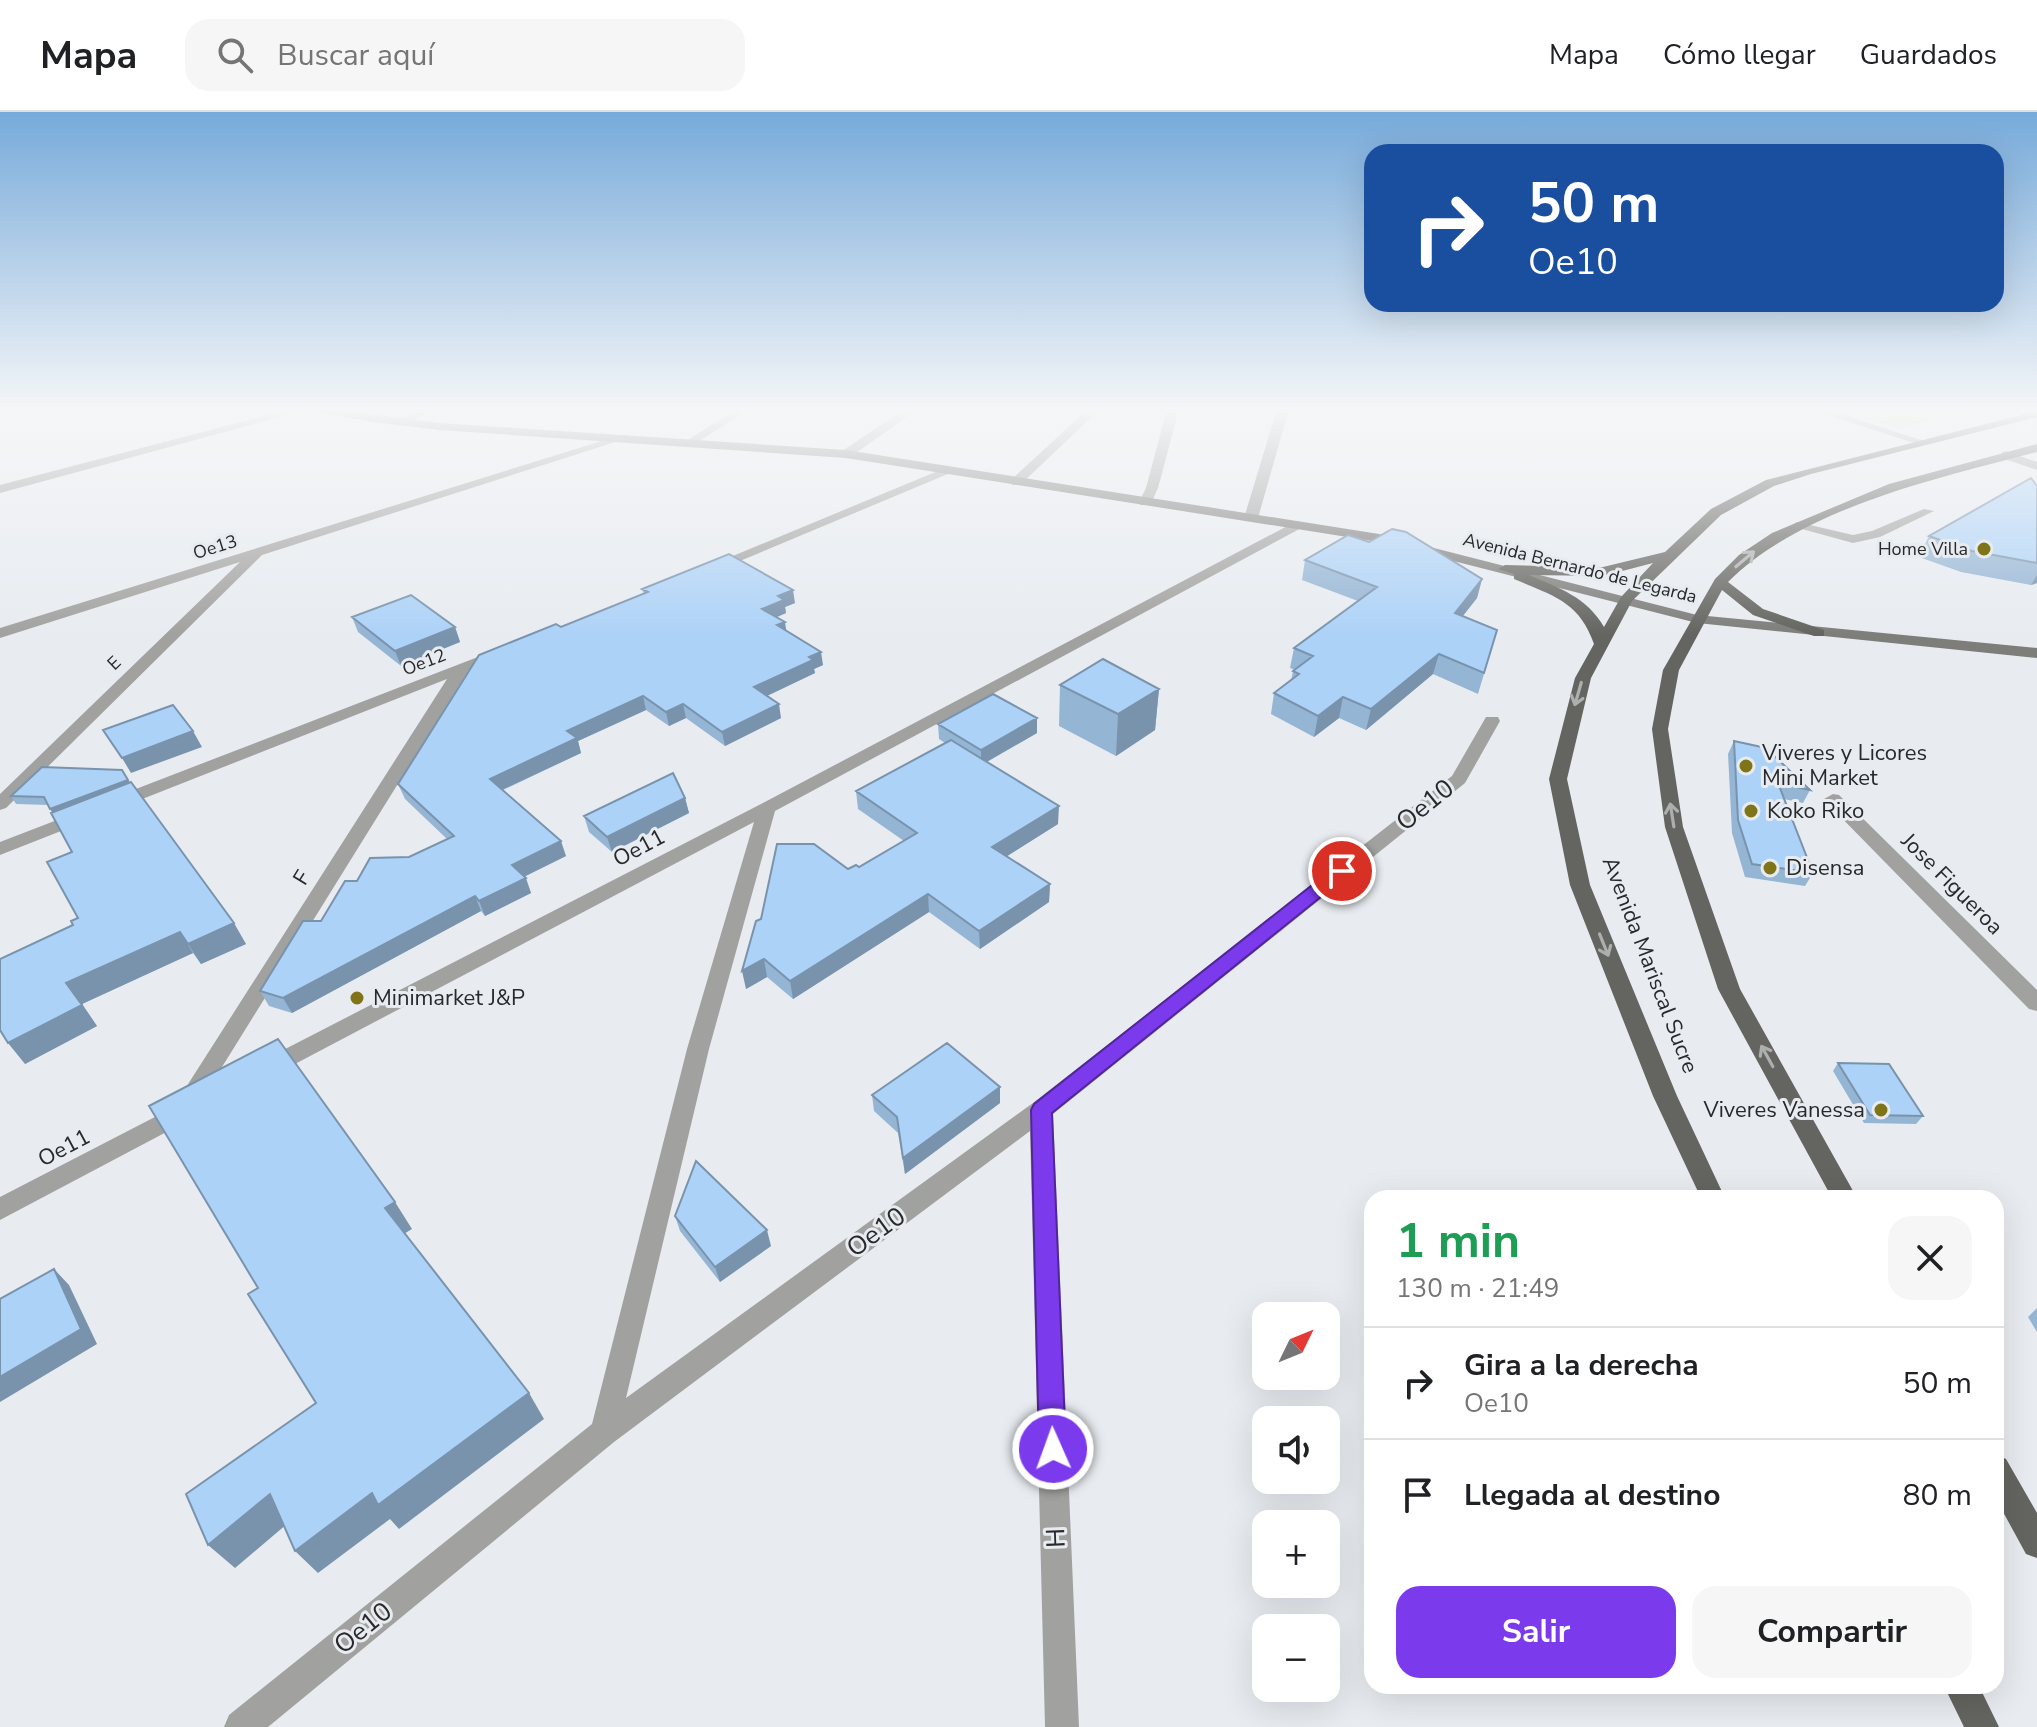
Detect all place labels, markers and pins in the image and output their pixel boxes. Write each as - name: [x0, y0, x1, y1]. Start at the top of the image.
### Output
- place label: Home Villa: [1878, 537, 1968, 561]
- marker: Home Villa: [1975, 540, 1993, 558]
- place label: Viveres y Licores Mini Market: [1761, 738, 1927, 793]
- marker: Viveres y Licores Mini Market: [1737, 757, 1755, 775]
- place label: Koko Riko: [1767, 796, 1864, 826]
- marker: Koko Riko: [1742, 802, 1760, 820]
- pin: [1308, 837, 1376, 905]
- place label: Disensa: [1786, 853, 1864, 883]
- marker: Disensa: [1761, 859, 1779, 877]
- place label: Minimarket J&P: [373, 983, 525, 1013]
- marker: Minimarket J&P: [348, 989, 366, 1007]
- place label: Viveres Vanessa: [1703, 1095, 1865, 1125]
- marker: Viveres Vanessa: [1872, 1101, 1890, 1119]

